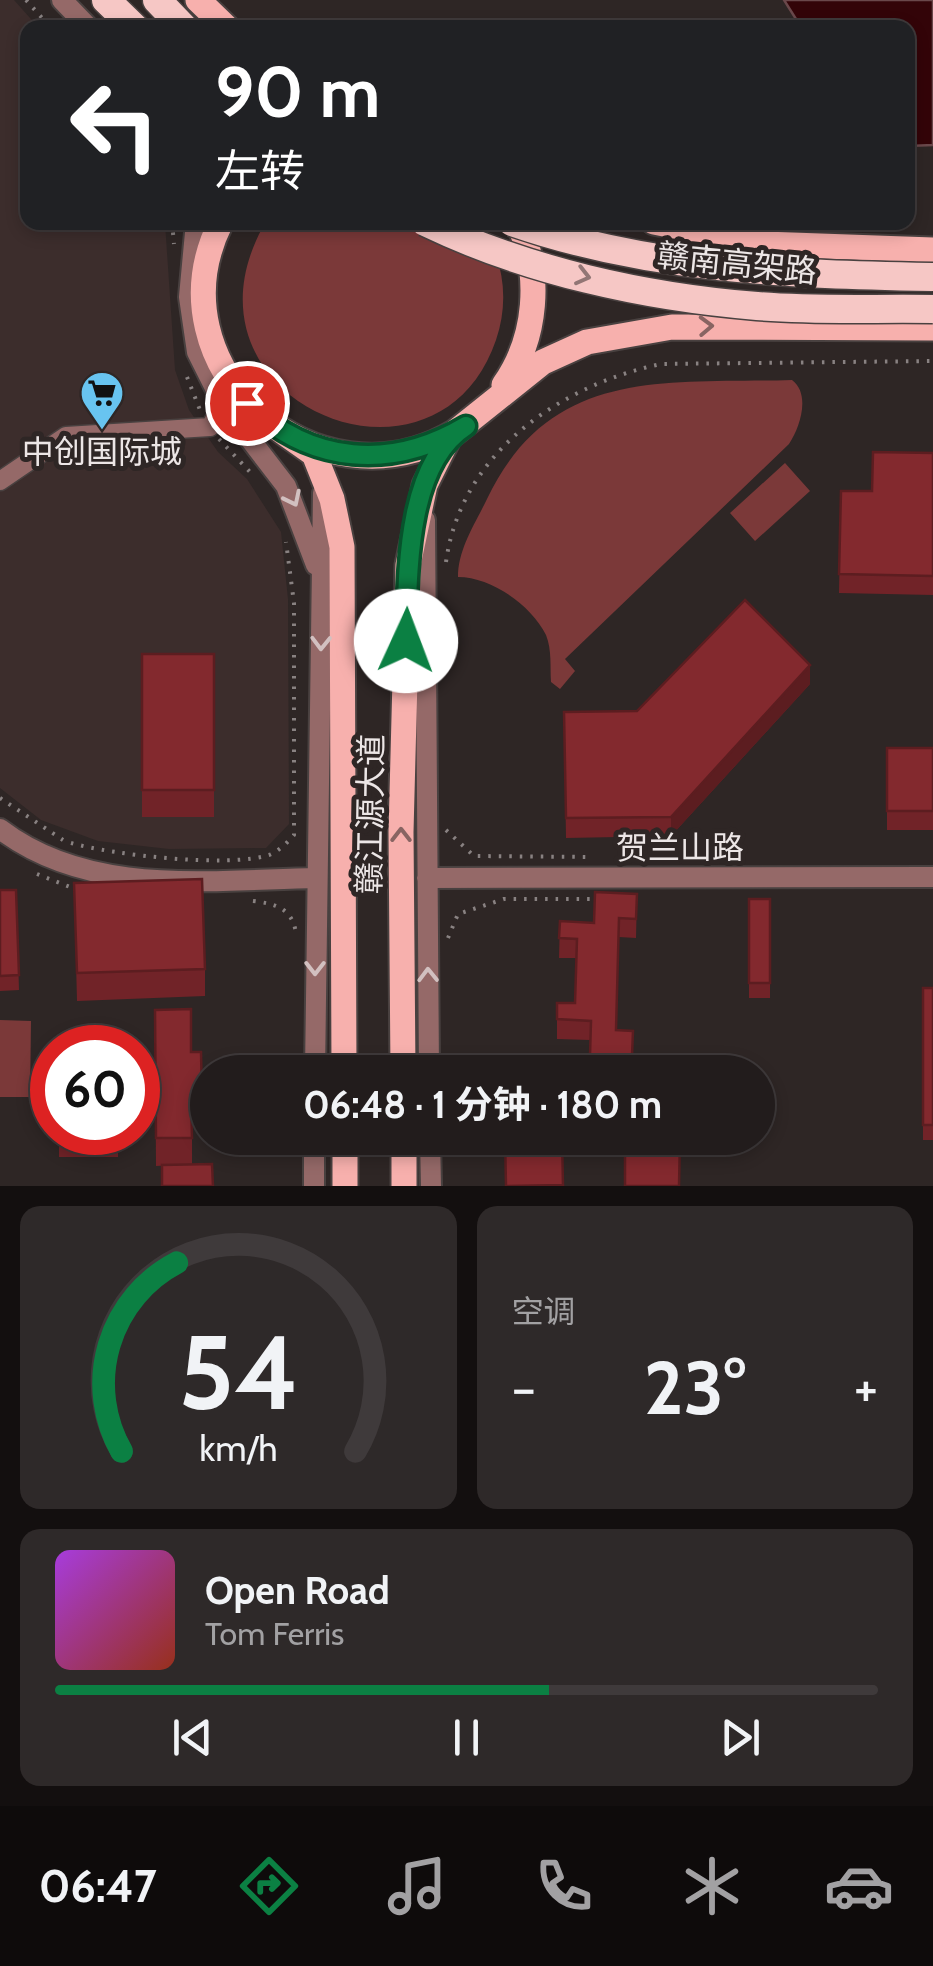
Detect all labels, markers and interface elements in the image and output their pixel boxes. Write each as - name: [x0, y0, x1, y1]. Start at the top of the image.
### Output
- text: 90 m: [215, 49, 380, 135]
- icon: left: [50, 60, 180, 190]
- text: 左转: [215, 144, 305, 198]
- street label: 赣南高架路: [655, 235, 819, 291]
- one-way arrow: [574, 265, 591, 286]
- one-way arrow: [699, 315, 715, 336]
- pin: [205, 361, 290, 446]
- supermarket icon: 中创国际城: [79, 370, 125, 431]
- icon: arrive: [220, 376, 275, 431]
- place label: 中创国际城: [22, 432, 182, 471]
- one-way arrow: [280, 489, 300, 507]
- position arrow: [354, 589, 458, 693]
- one-way arrow: [310, 636, 331, 652]
- street label: 赣江源大道: [349, 734, 391, 894]
- one-way arrow: [390, 827, 412, 842]
- street label: 贺兰山路: [616, 828, 744, 867]
- one-way arrow: [305, 961, 326, 977]
- one-way arrow: [417, 967, 439, 982]
- speed limit sign: 60: [30, 1025, 160, 1155]
- text: 06:48 · 1 分钟 · 180 m: [303, 1081, 662, 1128]
- text: 空调: [512, 1292, 576, 1331]
- text: 54: [178, 1309, 298, 1435]
- text: 23°: [644, 1342, 746, 1433]
- text: −: [512, 1354, 536, 1421]
- text: +: [854, 1354, 878, 1421]
- text: km/h: [199, 1427, 277, 1470]
- text: Open Road: [205, 1567, 390, 1614]
- text: Tom Ferris: [205, 1614, 344, 1653]
- icon: previous: [165, 1710, 220, 1765]
- icon: pause: [439, 1710, 494, 1765]
- icon: next: [713, 1710, 768, 1765]
- icon: directions: [234, 1851, 304, 1921]
- icon: music: [382, 1851, 452, 1921]
- icon: phone: [529, 1851, 599, 1921]
- icon: climate: [677, 1851, 747, 1921]
- icon: car: [824, 1851, 894, 1921]
- text: 06:47: [39, 1859, 157, 1913]

